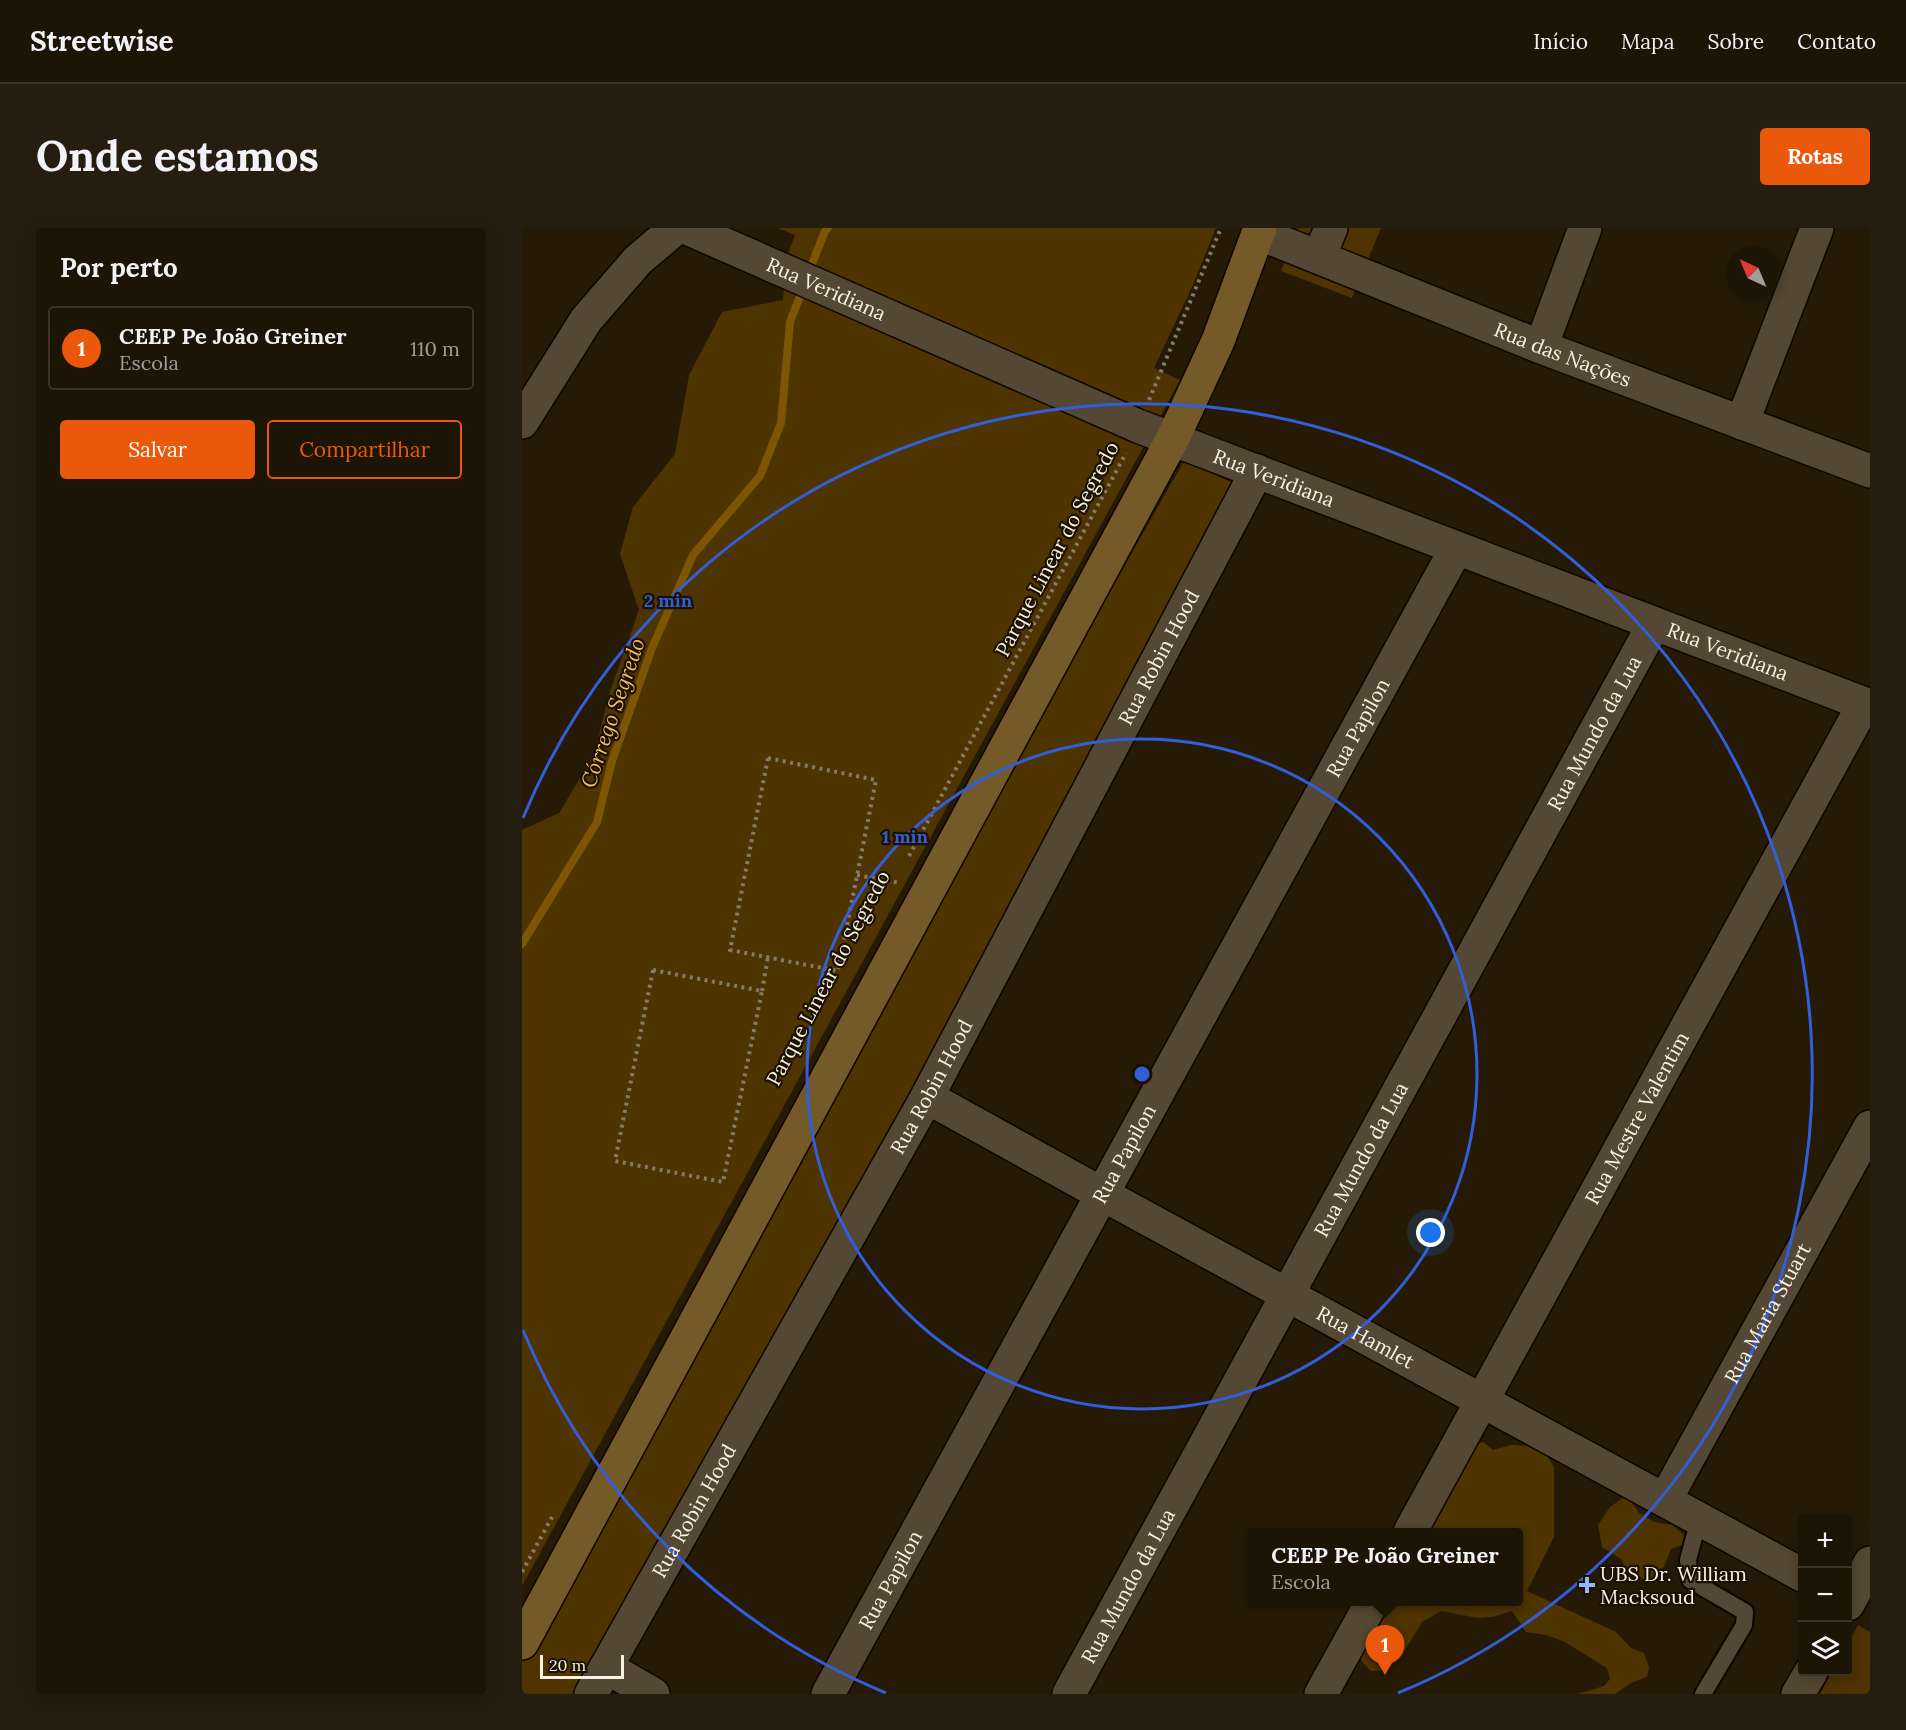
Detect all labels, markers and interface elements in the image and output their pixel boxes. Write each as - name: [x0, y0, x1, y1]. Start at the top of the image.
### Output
- text: Streetwise: [30, 23, 174, 59]
- text: Início: [1533, 28, 1588, 55]
- text: Mapa: [1621, 28, 1675, 55]
- text: Sobre: [1708, 28, 1764, 55]
- text: Contato: [1797, 28, 1876, 55]
- button: Rotas: [1760, 128, 1870, 185]
- text: Onde estamos: [36, 129, 319, 183]
- north arrow: [1726, 246, 1780, 300]
- text: Por perto: [60, 251, 178, 284]
- street label: Rua Veridiana: [763, 251, 890, 326]
- street label: Rua das Nações: [1491, 316, 1635, 392]
- text: CEEP Pe João Greiner: [119, 322, 347, 350]
- text: 1: [77, 336, 86, 361]
- text: 110 m: [410, 336, 460, 361]
- text: Escola: [119, 350, 179, 375]
- button: Salvar: [60, 420, 255, 479]
- button: Compartilhar: [267, 420, 462, 479]
- street label: Parque Linear do Segredo: [989, 437, 1124, 661]
- street label: Rua Veridiana: [1210, 443, 1338, 512]
- street label: Rua Robin Hood: [1112, 585, 1204, 729]
- text: 2 min: [644, 589, 693, 612]
- street label: Rua Veridiana: [1664, 617, 1792, 686]
- water label: Córrego Segredo: [574, 635, 651, 791]
- street label: Rua Mundo da Lua: [1541, 651, 1646, 815]
- street label: Rua Papilon: [1320, 674, 1395, 781]
- text: 1 min: [882, 825, 928, 848]
- street label: Parque Linear do Segredo: [760, 866, 895, 1090]
- street label: Rua Robin Hood: [884, 1015, 978, 1158]
- street label: Rua Mestre Valentim: [1579, 1027, 1694, 1209]
- centre of rings: [1132, 1064, 1152, 1084]
- street label: Rua Mundo da Lua: [1308, 1078, 1413, 1241]
- street label: Rua Papilon: [1087, 1100, 1161, 1208]
- your location: [1416, 1218, 1445, 1247]
- street label: Rua Maria Stuart: [1718, 1238, 1816, 1388]
- street label: Rua Hamlet: [1312, 1300, 1419, 1374]
- street label: Rua Robin Hood: [646, 1439, 741, 1582]
- street label: Rua Mundo da Lua: [1075, 1504, 1180, 1668]
- map controls: [1798, 1514, 1852, 1676]
- button: +: [1798, 1514, 1852, 1568]
- street label: Rua Papilon: [853, 1526, 927, 1634]
- popup: [1247, 1528, 1523, 1606]
- text: CEEP Pe João Greiner: [1271, 1541, 1499, 1569]
- place label: UBS Dr. William Macksoud: [1600, 1561, 1747, 1609]
- button: −: [1798, 1568, 1852, 1622]
- text: Escola: [1271, 1569, 1331, 1594]
- marker: UBS Dr. William Macksoud: [1578, 1576, 1596, 1594]
- button: layers: [1798, 1622, 1852, 1676]
- pin: 1: [1366, 1626, 1404, 1675]
- scale bar: [540, 1652, 624, 1680]
- text: 20 m: [549, 1655, 586, 1675]

